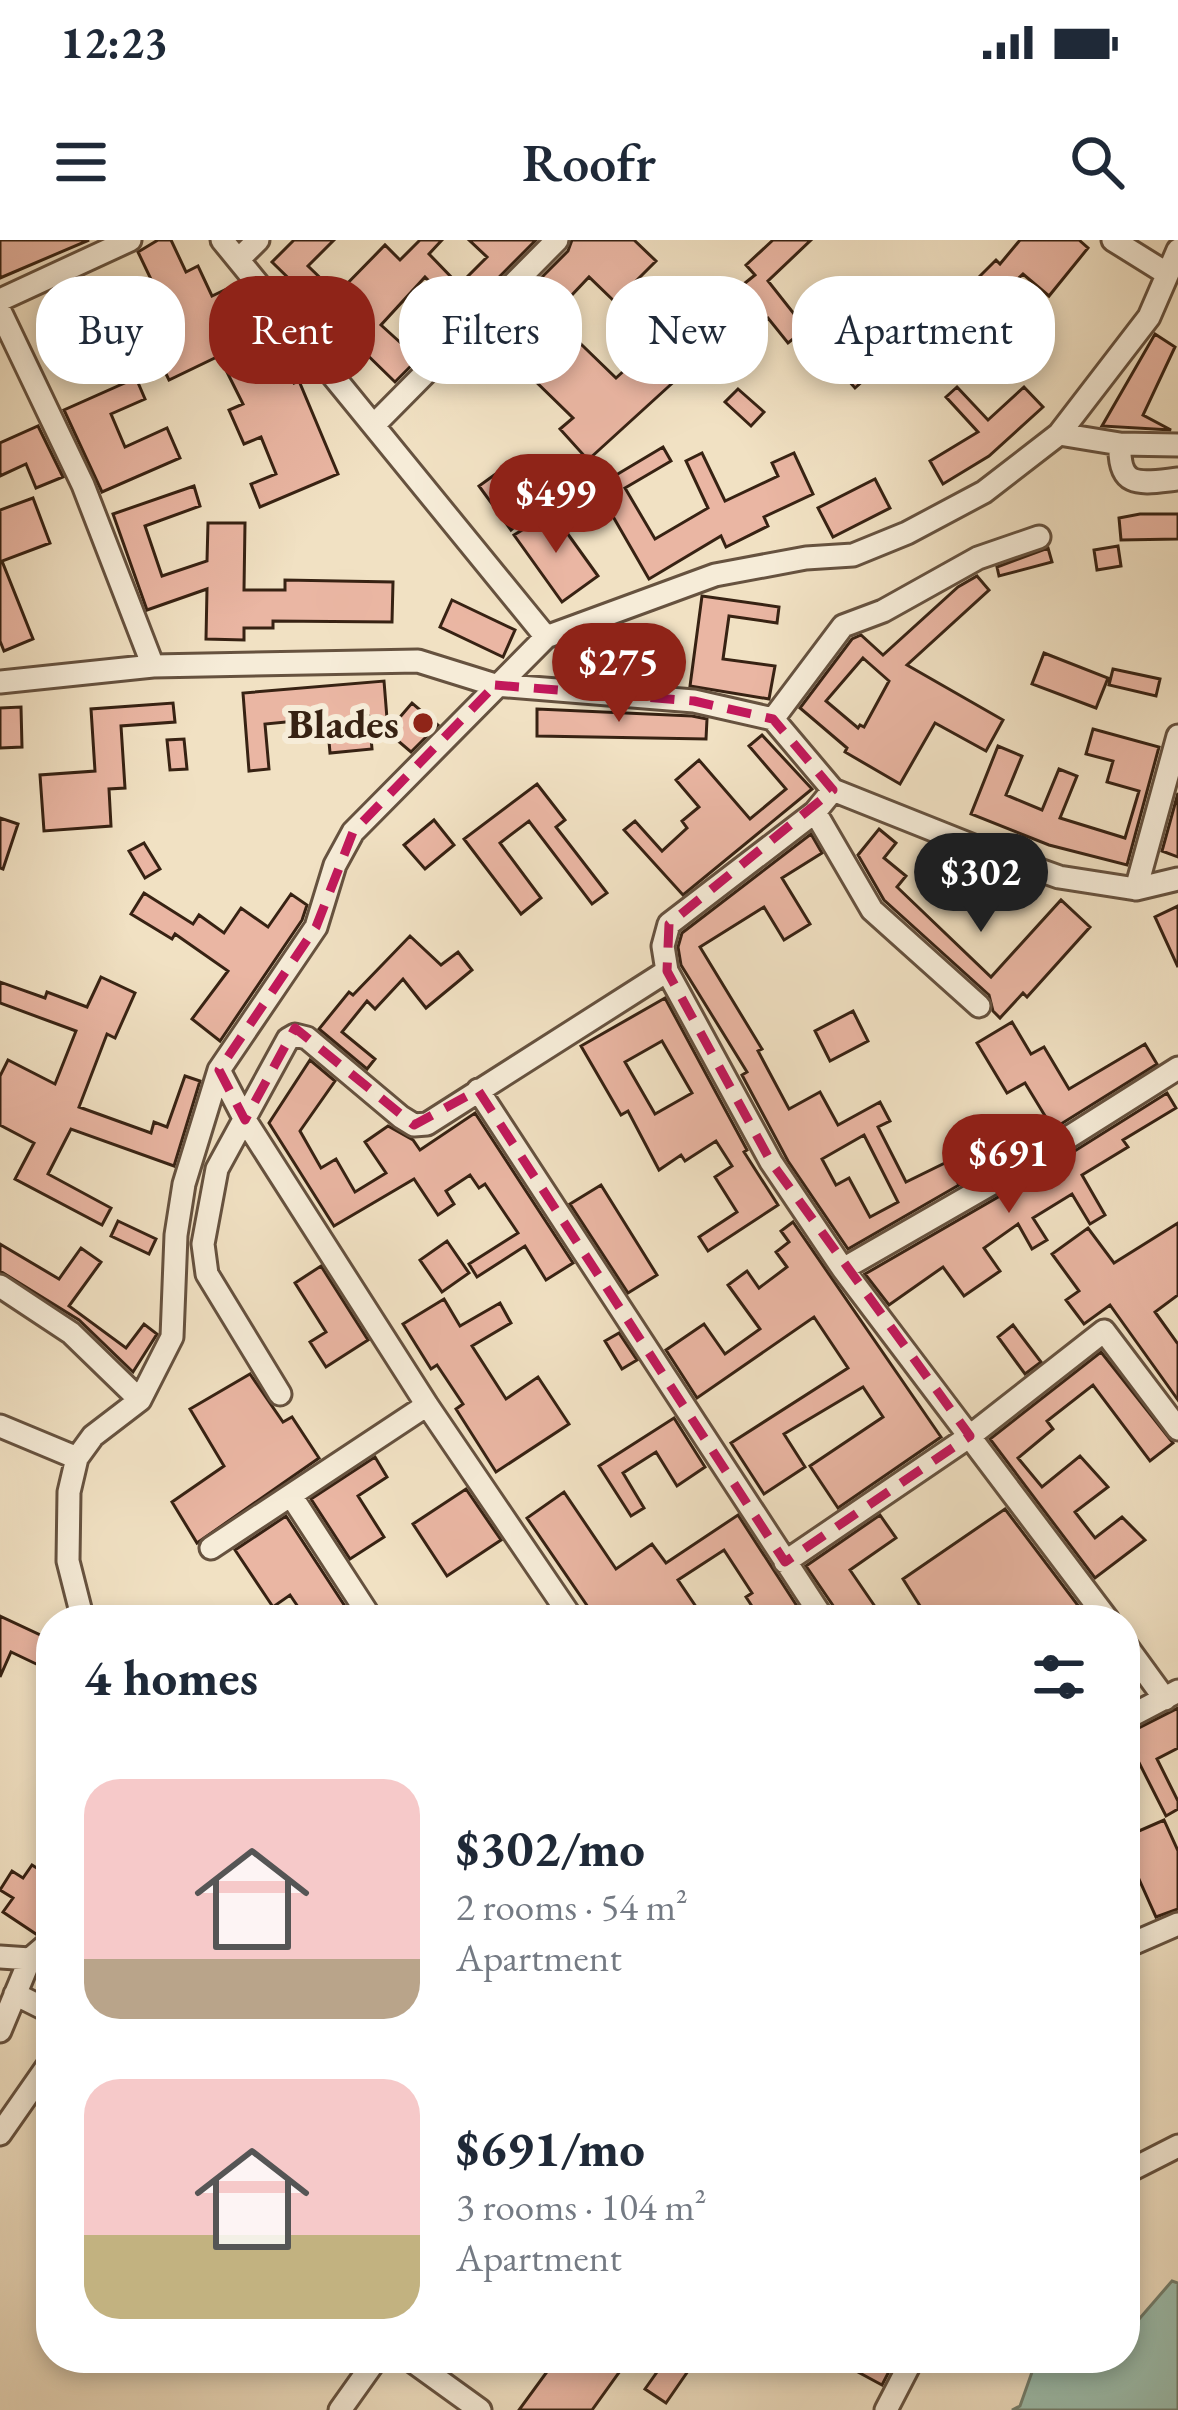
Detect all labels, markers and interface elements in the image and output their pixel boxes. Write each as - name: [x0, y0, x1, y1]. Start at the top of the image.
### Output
- text: 12:23: [60, 13, 168, 71]
- text: Roofr: [522, 127, 656, 197]
- icon: menu: [48, 129, 114, 195]
- icon: search: [1064, 129, 1130, 195]
- chip: Buy: [36, 276, 185, 384]
- chip: Rent: [209, 276, 375, 384]
- chip: Filters: [399, 276, 582, 384]
- chip: New: [606, 276, 768, 384]
- chip: Apartment: [792, 276, 1055, 384]
- pin: $499: [485, 454, 627, 556]
- text: $499: [516, 467, 596, 518]
- pin: $275: [548, 623, 690, 725]
- text: $275: [579, 636, 659, 687]
- place label: Blades: [287, 696, 399, 751]
- marker: Blades: [410, 710, 436, 736]
- pin: $302: [910, 833, 1052, 935]
- text: $302: [941, 846, 1021, 897]
- pin: $691: [938, 1114, 1080, 1216]
- text: $691: [969, 1127, 1049, 1178]
- text: 4 homes: [84, 1644, 258, 1710]
- icon: filters: [1026, 1644, 1092, 1710]
- text: $302/mo: [456, 1815, 645, 1881]
- icon: home: [180, 1827, 324, 1971]
- text: 2 rooms · 54 m²: [456, 1881, 688, 1932]
- text: Apartment: [456, 1932, 622, 1983]
- text: $691/mo: [456, 2115, 645, 2181]
- icon: home: [180, 2127, 324, 2271]
- text: 3 rooms · 104 m²: [456, 2181, 707, 2232]
- text: Apartment: [456, 2232, 622, 2283]

